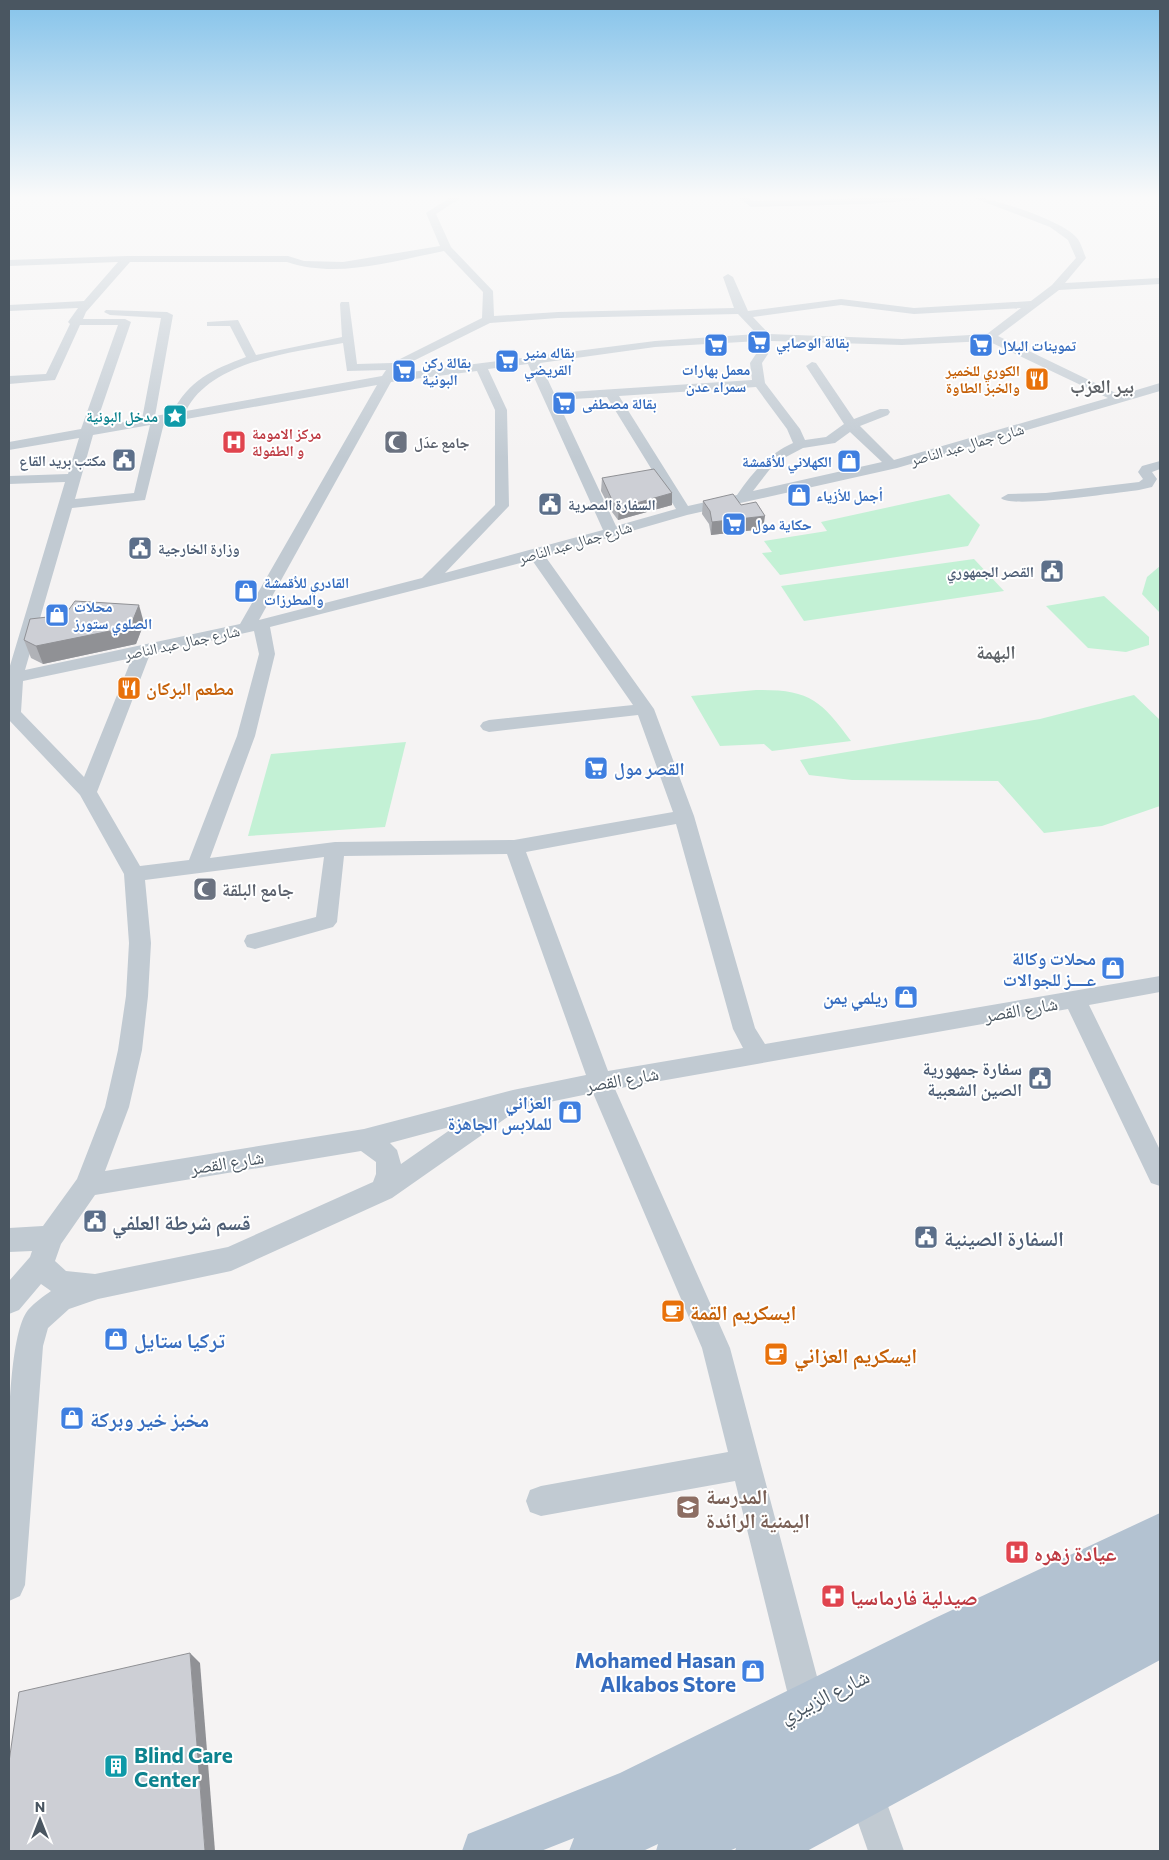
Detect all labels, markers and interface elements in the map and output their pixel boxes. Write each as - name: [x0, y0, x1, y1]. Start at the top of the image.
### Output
- supermarket icon: بقالة الوصابي: [746, 329, 772, 355]
- supermarket icon: معمل بهارات سمراء عدن: [703, 332, 729, 358]
- supermarket icon: تموينات البلال: [968, 332, 994, 358]
- place label: بقالة الوصابي: [776, 333, 849, 355]
- place label: تموينات البلال: [998, 336, 1076, 355]
- place label: بقاله منير القريضي: [523, 343, 575, 382]
- supermarket icon: بقاله منير القريضي: [494, 348, 520, 374]
- place label: بقالة ركن البونية: [422, 353, 471, 389]
- supermarket icon: بقالة ركن البونية: [391, 358, 417, 384]
- place label: معمل بهارات سمراء عدن: [682, 360, 750, 396]
- place label: الكوري للخمير والخبز الطاوة: [945, 361, 1020, 397]
- restaurant icon: الكوري للخمير والخبز الطاوة: [1024, 366, 1050, 392]
- district label: بير العزب: [1070, 374, 1134, 397]
- supermarket icon: بقالة مصطفى: [551, 390, 577, 416]
- place label: بقالة مصطفى: [582, 394, 657, 413]
- place icon: مدخل البونية: [162, 403, 188, 429]
- place label: مدخل البونية: [86, 407, 158, 426]
- street label: شارع جمال عبد الناصر: [907, 419, 1027, 471]
- place label: مركز الامومة و الطفولة: [252, 424, 321, 459]
- hospital icon: مركز الامومة و الطفولة: [221, 429, 247, 455]
- mosque icon: جامع عدَل: [383, 429, 409, 455]
- place label: جامع عدَل: [414, 433, 470, 453]
- public building icon: مكتب بريد القاع: [111, 447, 137, 473]
- shop icon: الكهلاني للأقمشة: [836, 448, 862, 474]
- place label: مكتب بريد القاع: [19, 451, 106, 471]
- place label: الكهلاني للأقمشة: [742, 452, 832, 474]
- shop icon: أجمل للأزياء: [786, 482, 812, 508]
- place label: أجمل للأزياء: [816, 486, 883, 505]
- public building icon: السفارة المصرية: [537, 491, 563, 517]
- place label: السفارة المصرية: [568, 495, 656, 513]
- supermarket icon: حكاية مول: [721, 511, 747, 537]
- place label: حكاية مول: [752, 515, 812, 534]
- street label: شارع جمال عبد الناصر: [515, 517, 635, 569]
- public building icon: وزارة الخارجية: [127, 535, 153, 561]
- place label: وزارة الخارجية: [158, 539, 240, 557]
- public building icon: القصر الجمهوري: [1039, 558, 1065, 584]
- place label: القصر الجمهوري: [947, 562, 1034, 584]
- place label: القادري للأقمشة والمطرزات: [264, 573, 349, 608]
- shop icon: القادري للأقمشة والمطرزات: [233, 578, 259, 604]
- place label: محلات الصلوي ستورز: [73, 597, 152, 636]
- shop icon: محلات الصلوي ستورز: [44, 602, 70, 628]
- street label: شارع جمال عبد الناصر: [122, 621, 242, 665]
- district label: البهمة: [976, 640, 1016, 663]
- restaurant icon: مطعم البركان: [116, 675, 142, 701]
- place label: مطعم البركان: [146, 677, 234, 701]
- supermarket icon: القصر مول: [583, 755, 609, 781]
- place label: القصر مول: [614, 757, 685, 780]
- mosque icon: جامع البلقة: [192, 876, 218, 902]
- place label: جامع البلقة: [222, 878, 294, 902]
- place label: محلات وكالة عــــز للجوالات: [1003, 947, 1096, 990]
- shop icon: محلات وكالة عــــز للجوالات: [1100, 955, 1126, 981]
- shop icon: ريلمي يمن: [893, 984, 919, 1010]
- place label: ريلمي يمن: [823, 986, 888, 1012]
- street label: شارع القصر: [982, 992, 1060, 1027]
- place label: سفارة جمهورية الصين الشعبية: [923, 1057, 1022, 1101]
- street label: شارع القصر: [583, 1062, 661, 1097]
- public building icon: سفارة جمهورية الصين الشعبية: [1027, 1065, 1053, 1091]
- place label: العزاني للملابس الجاهزة: [448, 1091, 552, 1135]
- shop icon: العزاني للملابس الجاهزة: [557, 1099, 583, 1125]
- street label: شارع القصر: [188, 1145, 265, 1180]
- public building icon: قسم شرطة العلفي: [82, 1208, 108, 1234]
- place label: قسم شرطة العلفي: [112, 1209, 251, 1239]
- public building icon: السفارة الصينية: [913, 1224, 939, 1250]
- place label: السفارة الصينية: [944, 1225, 1064, 1250]
- cafe icon: ايسكريم القمة: [660, 1298, 686, 1324]
- place label: ايسكريم القمة: [690, 1299, 796, 1327]
- shop icon: تركيا ستايل: [103, 1326, 129, 1352]
- place label: تركيا ستايل: [134, 1327, 225, 1354]
- cafe icon: ايسكريم العزاني: [763, 1341, 789, 1367]
- place label: ايسكريم العزاني: [794, 1342, 917, 1372]
- shop icon: مخبز خير وبركة: [59, 1405, 85, 1431]
- place label: مخبز خير وبركة: [90, 1406, 209, 1432]
- place label: المدرسة اليمنية الرائدة: [706, 1483, 810, 1533]
- school or university icon: المدرسة اليمنية الرائدة: [675, 1494, 701, 1520]
- hospital icon: عيادة زهره: [1004, 1539, 1030, 1565]
- place label: عيادة زهره: [1034, 1540, 1117, 1566]
- pharmacy icon: صيدلية فارماسيا: [820, 1583, 846, 1609]
- place label: صيدلية فارماسيا: [850, 1584, 978, 1609]
- place label: Mohamed Hasan Alkabos Store: [575, 1647, 736, 1696]
- shop icon: Mohamed Hasan Alkabos Store: [740, 1658, 766, 1684]
- street label: شارع الزبيري: [775, 1663, 875, 1732]
- place label: Blind Care Center: [134, 1742, 233, 1791]
- building icon: Blind Care Center: [103, 1753, 129, 1779]
- north arrow: [15, 1795, 65, 1845]
- text: N: [35, 1798, 45, 1815]

